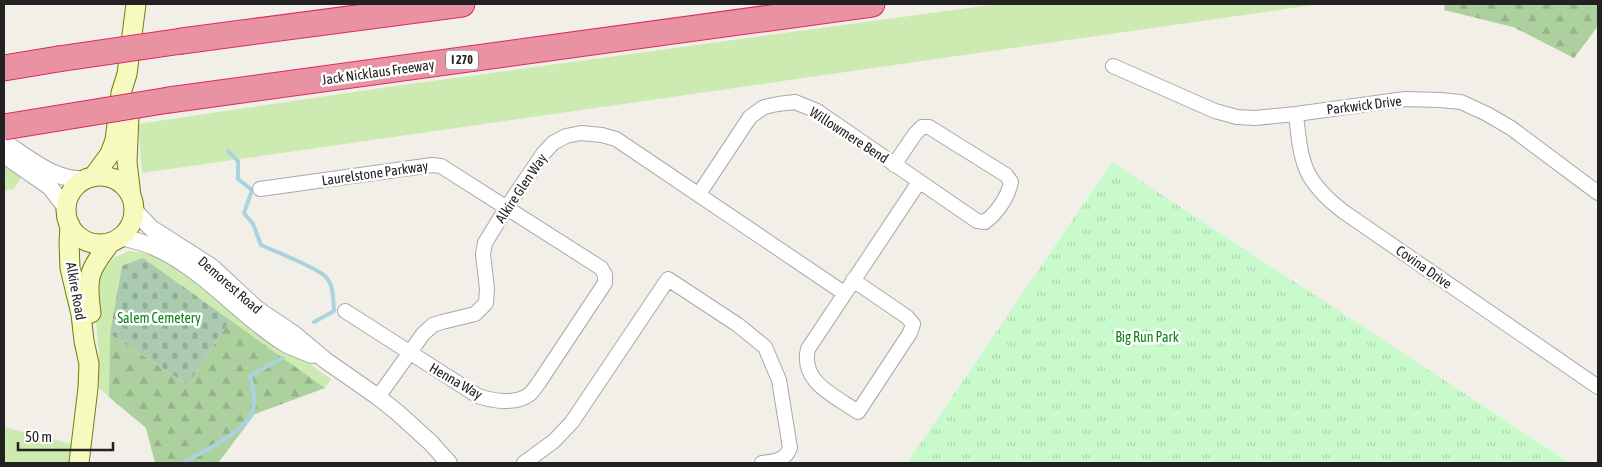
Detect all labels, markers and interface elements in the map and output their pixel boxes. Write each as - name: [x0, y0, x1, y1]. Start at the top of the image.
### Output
- road number: I 270: [446, 50, 478, 70]
- street label: Jack Nicklaus Freeway: [321, 56, 435, 88]
- street label: Parkwick Drive: [1326, 92, 1402, 118]
- street label: Willowmere Bend: [807, 104, 891, 166]
- street label: Alkire Glen Way: [492, 150, 550, 226]
- street label: Laurelstone Parkway: [321, 158, 429, 188]
- street label: Covina Drive: [1393, 242, 1455, 292]
- street label: Demorest Road: [195, 253, 265, 317]
- street label: Alkire Road: [63, 261, 89, 321]
- park label: Salem Cemetery: [117, 310, 201, 326]
- park label: Big Run Park: [1115, 329, 1179, 345]
- street label: Henna Way: [427, 359, 486, 403]
- scale bar: [18, 420, 112, 452]
- text: 50 m: [25, 428, 52, 445]

